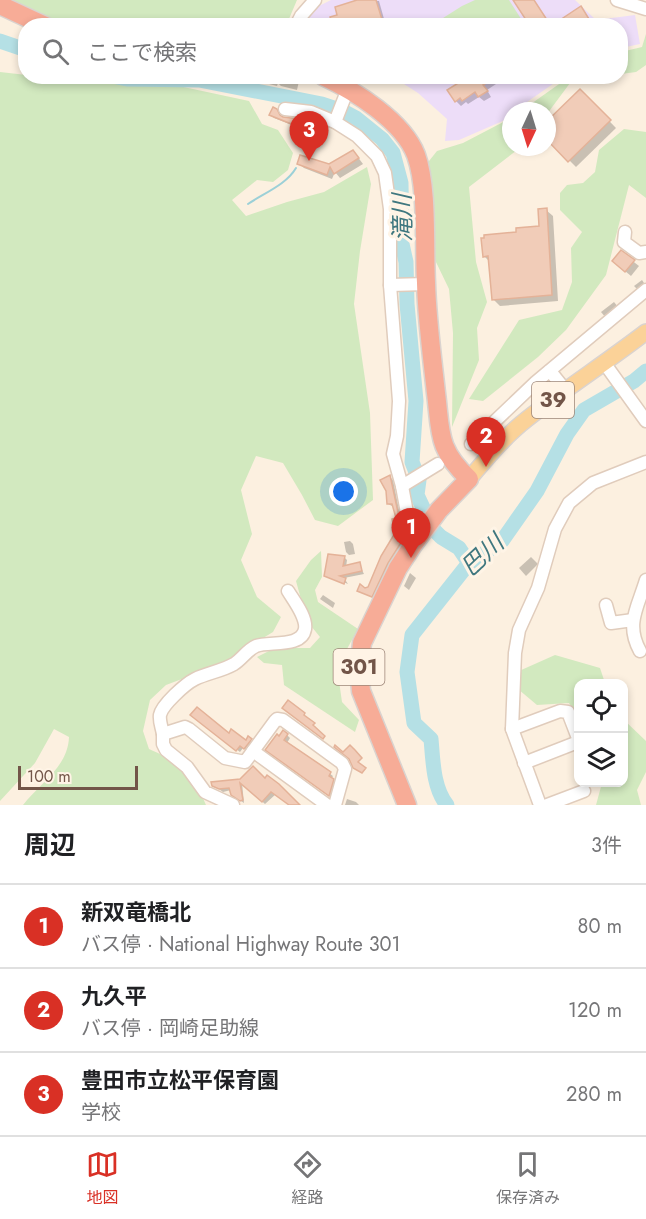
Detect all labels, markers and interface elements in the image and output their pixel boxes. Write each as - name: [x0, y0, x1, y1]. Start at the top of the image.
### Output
- search box: [18, 18, 628, 84]
- icon: search: [39, 35, 72, 68]
- text: ここで検索: [87, 36, 197, 68]
- north arrow: [502, 102, 556, 156]
- pin: 3: [290, 112, 328, 161]
- water label: 滝川: [384, 191, 420, 242]
- road number: 39: [532, 382, 574, 418]
- pin: 2: [466, 418, 506, 467]
- your location: [329, 477, 358, 506]
- pin: 1: [392, 508, 430, 558]
- water label: 巴川: [453, 524, 514, 584]
- road number: 301: [334, 649, 385, 685]
- map controls: [574, 679, 628, 787]
- button: locate: [574, 679, 628, 733]
- button: layers: [574, 733, 628, 787]
- scale bar: [18, 763, 138, 790]
- text: 100 m: [27, 765, 71, 788]
- text: 周辺: [24, 826, 76, 864]
- text: 3件: [591, 831, 622, 860]
- text: 新双竜橋北: [81, 896, 191, 928]
- text: 1: [38, 912, 49, 941]
- text: 80 m: [577, 912, 622, 941]
- text: バス停 · National Highway Route 301: [81, 930, 401, 959]
- text: 九久平: [81, 980, 147, 1012]
- text: 2: [37, 996, 50, 1025]
- text: 120 m: [568, 996, 622, 1025]
- text: バス停 · 岡崎足助線: [81, 1014, 259, 1043]
- text: 豊田市立松平保育園: [81, 1064, 279, 1096]
- text: 3: [37, 1080, 50, 1109]
- text: 280 m: [566, 1080, 622, 1109]
- text: 学校: [81, 1098, 121, 1127]
- tab: 地図: [86, 1148, 119, 1209]
- tab: 経路: [291, 1148, 324, 1209]
- tab: 保存済み: [496, 1148, 560, 1209]

